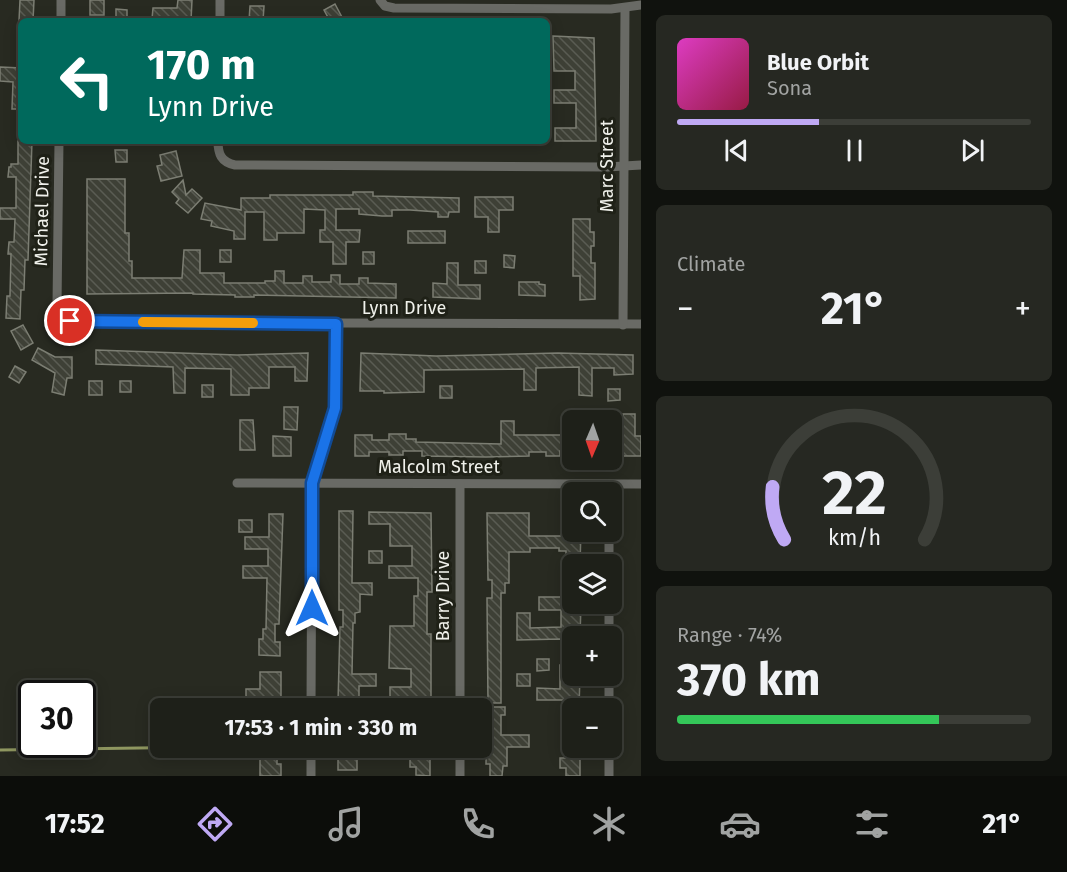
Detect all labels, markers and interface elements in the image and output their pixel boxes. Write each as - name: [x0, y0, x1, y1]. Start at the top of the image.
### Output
- text: 170 m: [147, 40, 256, 90]
- icon: left: [48, 42, 126, 120]
- text: Blue Orbit: [767, 49, 869, 76]
- text: Sona: [767, 76, 812, 100]
- text: Lynn Drive: [147, 91, 274, 123]
- street label: Marc Street: [596, 119, 618, 212]
- icon: previous: [720, 134, 753, 167]
- icon: pause: [838, 134, 871, 167]
- icon: next: [956, 134, 989, 167]
- street label: Michael Drive: [30, 156, 54, 266]
- text: Climate: [677, 252, 745, 276]
- text: 21°: [821, 282, 887, 336]
- text: −: [677, 289, 694, 329]
- text: +: [1015, 289, 1031, 329]
- pin: [44, 295, 95, 346]
- street label: Lynn Drive: [362, 297, 446, 319]
- icon: arrive: [53, 304, 86, 337]
- north arrow: [562, 410, 622, 470]
- map controls: [562, 410, 622, 758]
- street label: Malcolm Street: [378, 456, 500, 478]
- text: 22: [822, 456, 886, 531]
- button: search: [562, 482, 622, 542]
- text: km/h: [827, 526, 881, 552]
- street label: Barry Drive: [432, 551, 454, 641]
- button: layers: [562, 554, 622, 614]
- position arrow: [280, 576, 344, 640]
- text: Range · 74%: [677, 623, 782, 647]
- button: +: [562, 626, 622, 686]
- text: 370 km: [677, 653, 821, 707]
- speed limit sign: 30: [18, 680, 96, 758]
- button: −: [562, 698, 622, 758]
- text: 17:53 · 1 min · 330 m: [225, 714, 417, 741]
- icon: directions: [194, 803, 236, 845]
- icon: music: [325, 803, 367, 845]
- icon: phone: [457, 803, 499, 845]
- icon: climate: [588, 803, 630, 845]
- icon: car: [719, 803, 761, 845]
- icon: filters: [851, 803, 893, 845]
- text: 17:52: [45, 808, 105, 840]
- text: 21°: [982, 808, 1022, 840]

